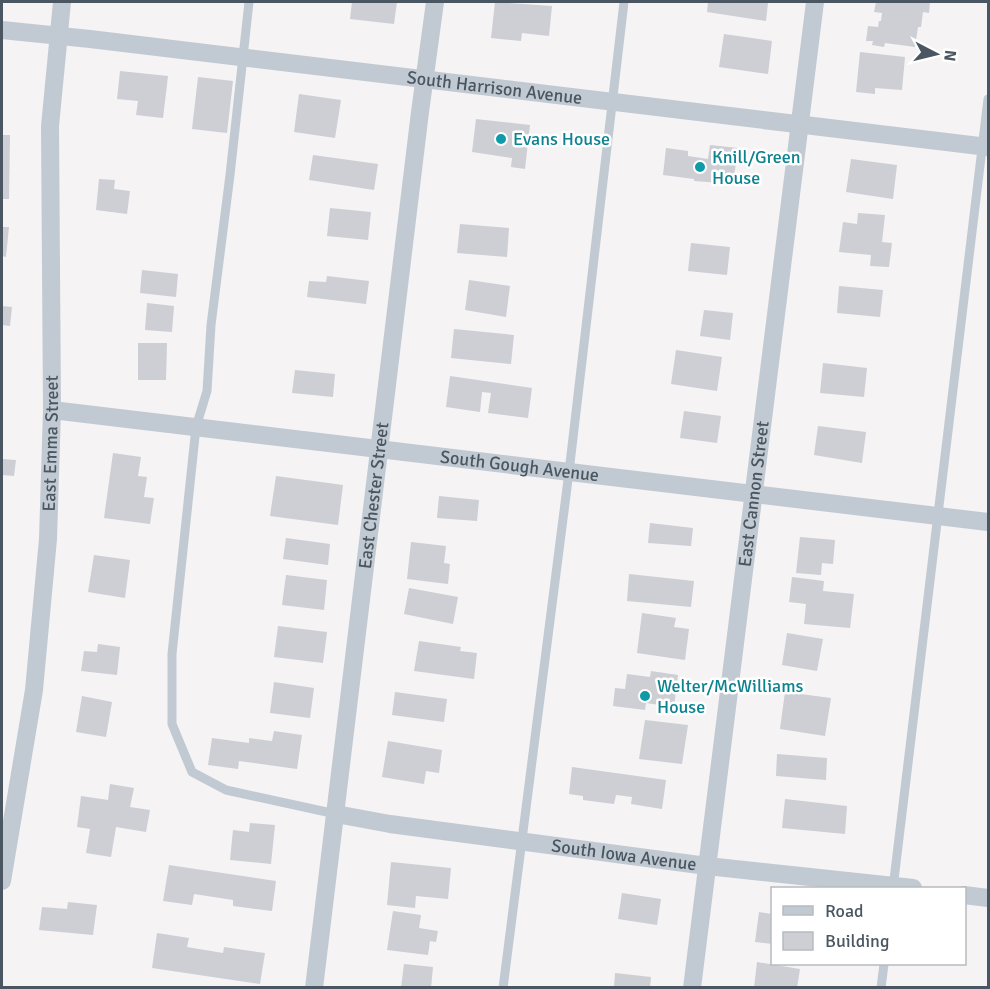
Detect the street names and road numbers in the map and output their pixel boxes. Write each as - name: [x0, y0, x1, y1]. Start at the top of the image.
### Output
- street label: South Harrison Avenue: [406, 66, 584, 109]
- street label: East Emma Street: [38, 375, 63, 512]
- street label: East Cannon Street: [734, 420, 774, 568]
- street label: East Chester Street: [354, 421, 393, 570]
- street label: South Gough Avenue: [439, 446, 600, 486]
- street label: South Iowa Avenue: [550, 835, 698, 876]

